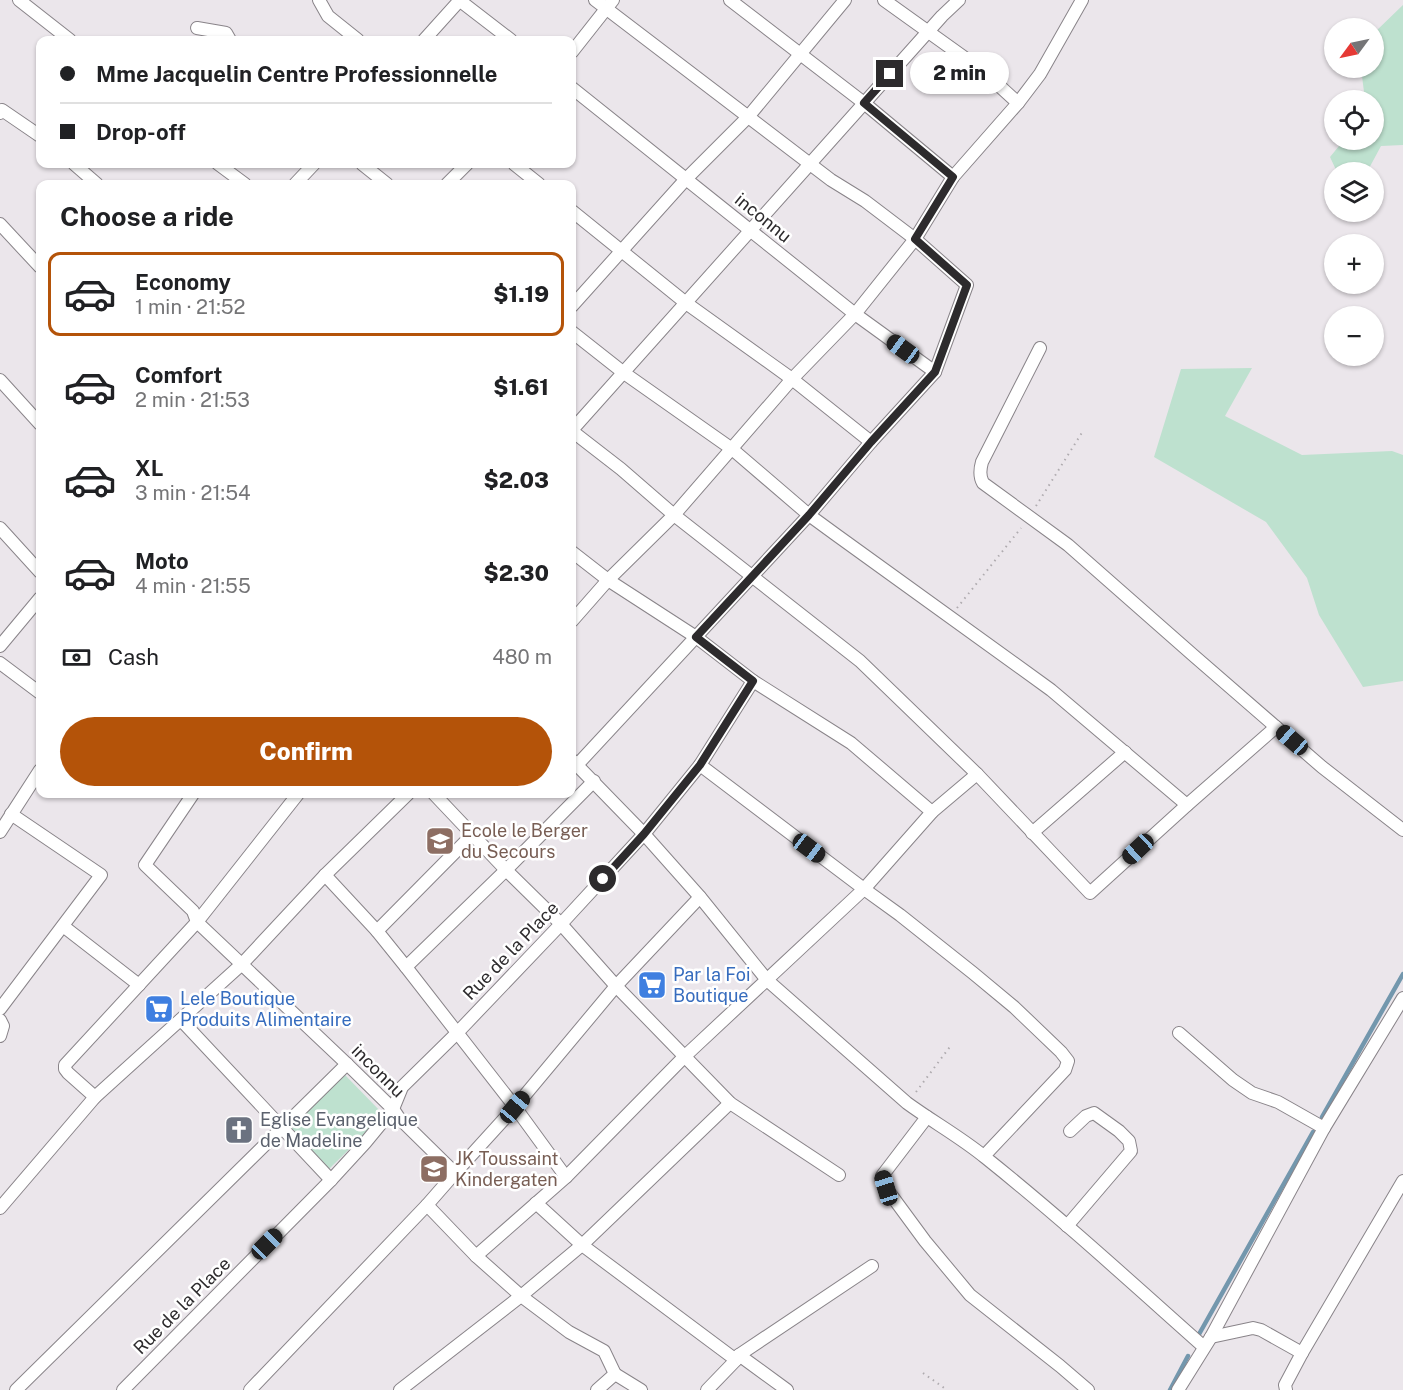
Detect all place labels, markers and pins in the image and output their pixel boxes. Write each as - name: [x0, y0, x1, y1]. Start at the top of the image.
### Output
- place label: Ecole le Berger du Secours: [461, 820, 588, 862]
- school or university icon: Ecole le Berger du Secours: [424, 825, 456, 857]
- place label: Par la Foi Boutique: [673, 964, 750, 1006]
- supermarket icon: Par la Foi Boutique: [636, 969, 668, 1001]
- place label: Lele Boutique Produits Alimentaire: [180, 988, 352, 1030]
- supermarket icon: Lele Boutique Produits Alimentaire: [143, 993, 175, 1025]
- place label: Eglise Evangelique de Madeline: [260, 1109, 418, 1151]
- church icon: Eglise Evangelique de Madeline: [223, 1114, 255, 1146]
- place label: JK Toussaint Kindergaten: [455, 1148, 558, 1190]
- school or university icon: JK Toussaint Kindergaten: [418, 1153, 450, 1185]

